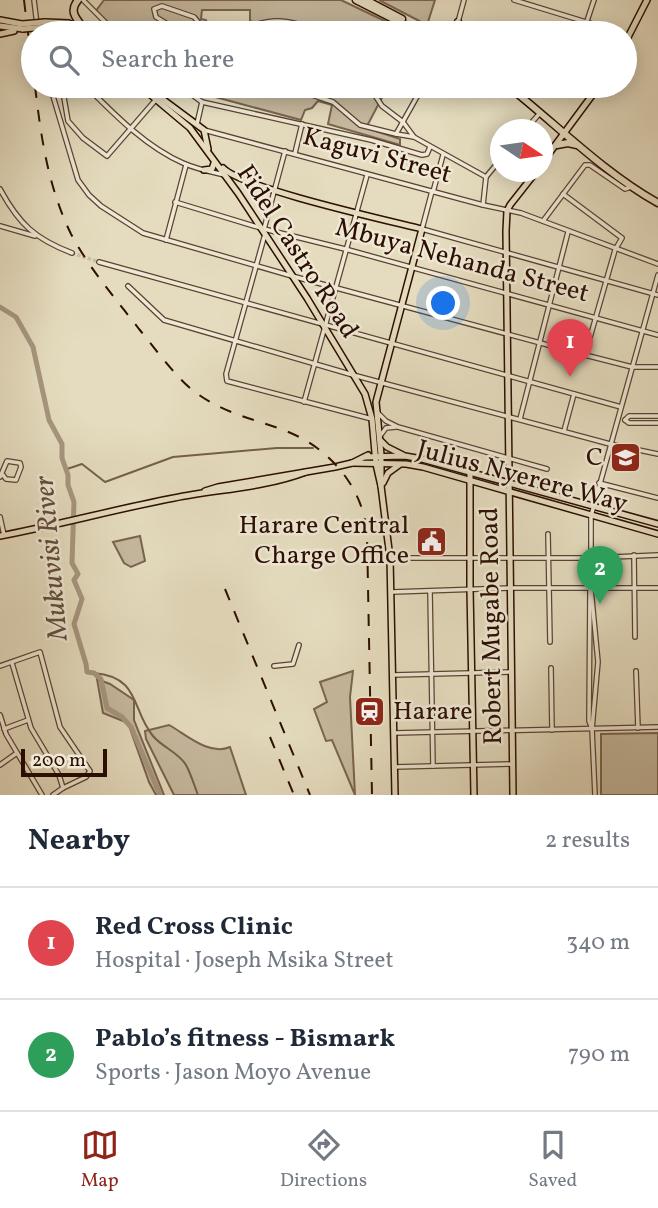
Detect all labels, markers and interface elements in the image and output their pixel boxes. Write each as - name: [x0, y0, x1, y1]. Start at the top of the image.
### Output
- search box: [21, 21, 637, 98]
- icon: search: [45, 41, 83, 79]
- text: Search here: [101, 42, 234, 78]
- street label: Kaguvi Street: [299, 119, 455, 193]
- north arrow: [490, 119, 553, 182]
- street label: Fidel Castro Road: [227, 158, 367, 346]
- street label: Mbuya Nehanda Street: [331, 210, 593, 312]
- your location: [426, 286, 460, 320]
- pin: 1: [547, 319, 593, 377]
- street label: Julius Nyerere Way: [413, 432, 631, 522]
- place label: C: [586, 440, 603, 476]
- school or university icon: C: [609, 441, 643, 475]
- water label: Mukuvisi River: [25, 473, 79, 643]
- street label: Robert Mugabe Road: [472, 507, 512, 745]
- place label: Harare Central Charge Office: [239, 508, 409, 574]
- public building icon: Harare Central Charge Office: [415, 524, 449, 558]
- pin: 2: [577, 546, 623, 604]
- place label: Harare: [393, 694, 473, 730]
- station icon: Harare: [353, 695, 387, 729]
- scale bar: [21, 746, 107, 778]
- text: 200 m: [32, 748, 86, 774]
- text: Nearby: [28, 820, 130, 862]
- text: 2 results: [545, 825, 630, 857]
- text: Red Cross Clinic: [95, 909, 293, 945]
- text: 1: [46, 927, 56, 959]
- text: 340 m: [566, 927, 630, 959]
- text: Hospital · Joseph Msika Street: [95, 945, 393, 977]
- text: Pablo’s fitness - Bismark: [95, 1021, 395, 1057]
- text: 2: [45, 1039, 57, 1071]
- text: 790 m: [568, 1039, 630, 1071]
- text: Sports · Jason Moyo Avenue: [95, 1057, 371, 1089]
- tab: Map: [81, 1126, 119, 1194]
- tab: Directions: [280, 1126, 367, 1194]
- tab: Saved: [528, 1126, 577, 1194]

